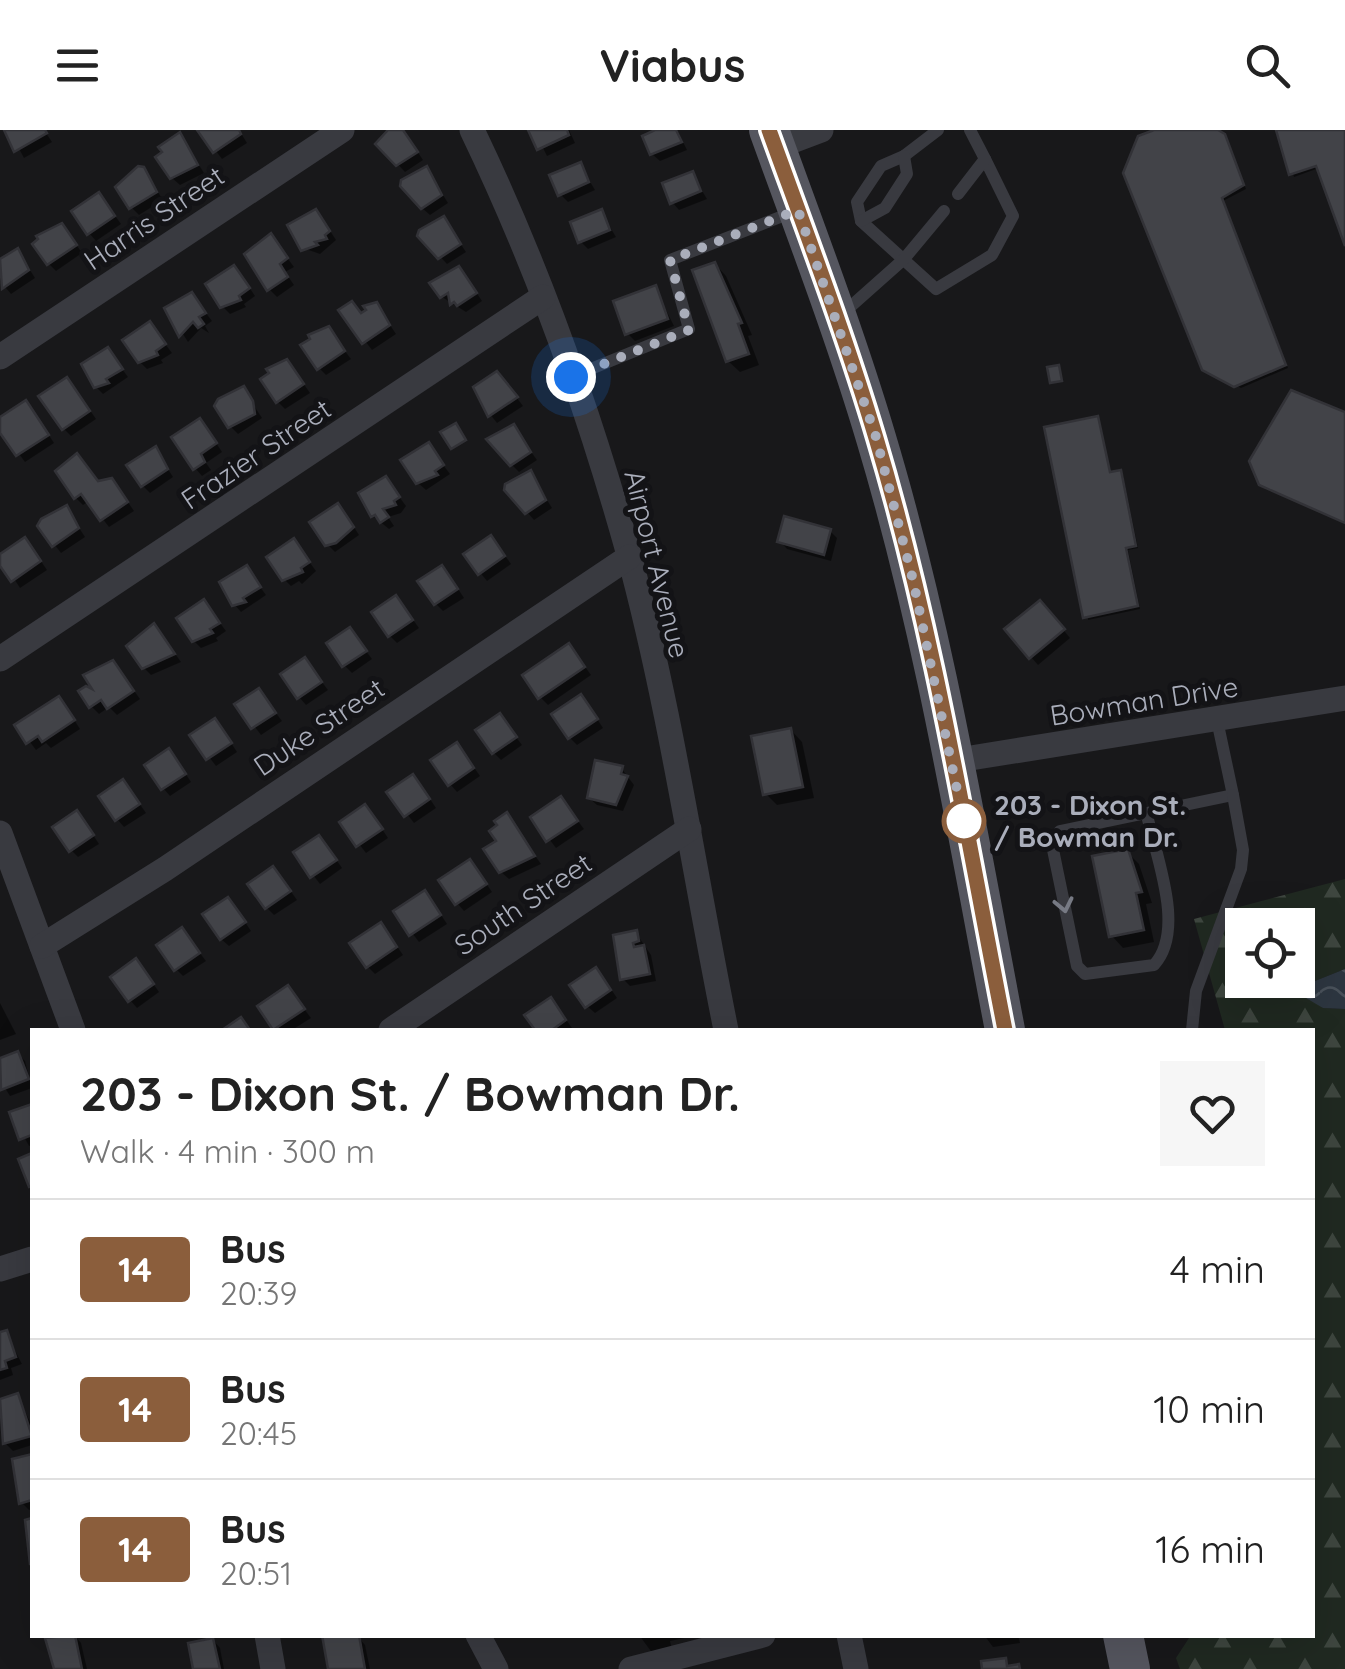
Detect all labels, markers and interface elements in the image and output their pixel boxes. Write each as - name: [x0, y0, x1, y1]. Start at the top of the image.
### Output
- text: Viabus: [600, 37, 745, 93]
- icon: menu: [50, 38, 105, 93]
- icon: search: [1240, 38, 1295, 93]
- street label: Harris Street: [77, 158, 231, 277]
- your location: [546, 352, 596, 402]
- street label: Frazier Street: [174, 391, 337, 517]
- street label: Airport Avenue: [617, 466, 698, 661]
- street label: Bowman Drive: [1047, 668, 1240, 733]
- street label: Duke Street: [247, 670, 391, 783]
- place label: 203 - Dixon St. / Bowman Dr.: [994, 787, 1186, 854]
- marker: 203 - Dixon St. / Bowman Dr.: [943, 800, 985, 842]
- street label: South Street: [447, 845, 598, 962]
- one-way arrow: [1053, 896, 1074, 913]
- map controls: [1225, 908, 1315, 998]
- button: locate: [1225, 908, 1315, 998]
- button: heart: [1160, 1061, 1265, 1166]
- text: 203 - Dixon St. / Bowman Dr.: [80, 1063, 740, 1123]
- text: Walk · 4 min · 300 m: [80, 1131, 375, 1171]
- text: Bus: [220, 1225, 286, 1273]
- text: 4 min: [1170, 1245, 1265, 1293]
- text: 14: [118, 1247, 152, 1291]
- text: 20:39: [220, 1273, 297, 1313]
- text: Bus: [220, 1365, 286, 1413]
- text: 10 min: [1153, 1385, 1265, 1433]
- text: 14: [118, 1387, 152, 1431]
- text: 20:45: [220, 1413, 297, 1453]
- text: Bus: [220, 1505, 286, 1553]
- text: 16 min: [1155, 1525, 1265, 1573]
- text: 14: [118, 1527, 152, 1571]
- text: 20:51: [220, 1553, 292, 1593]

